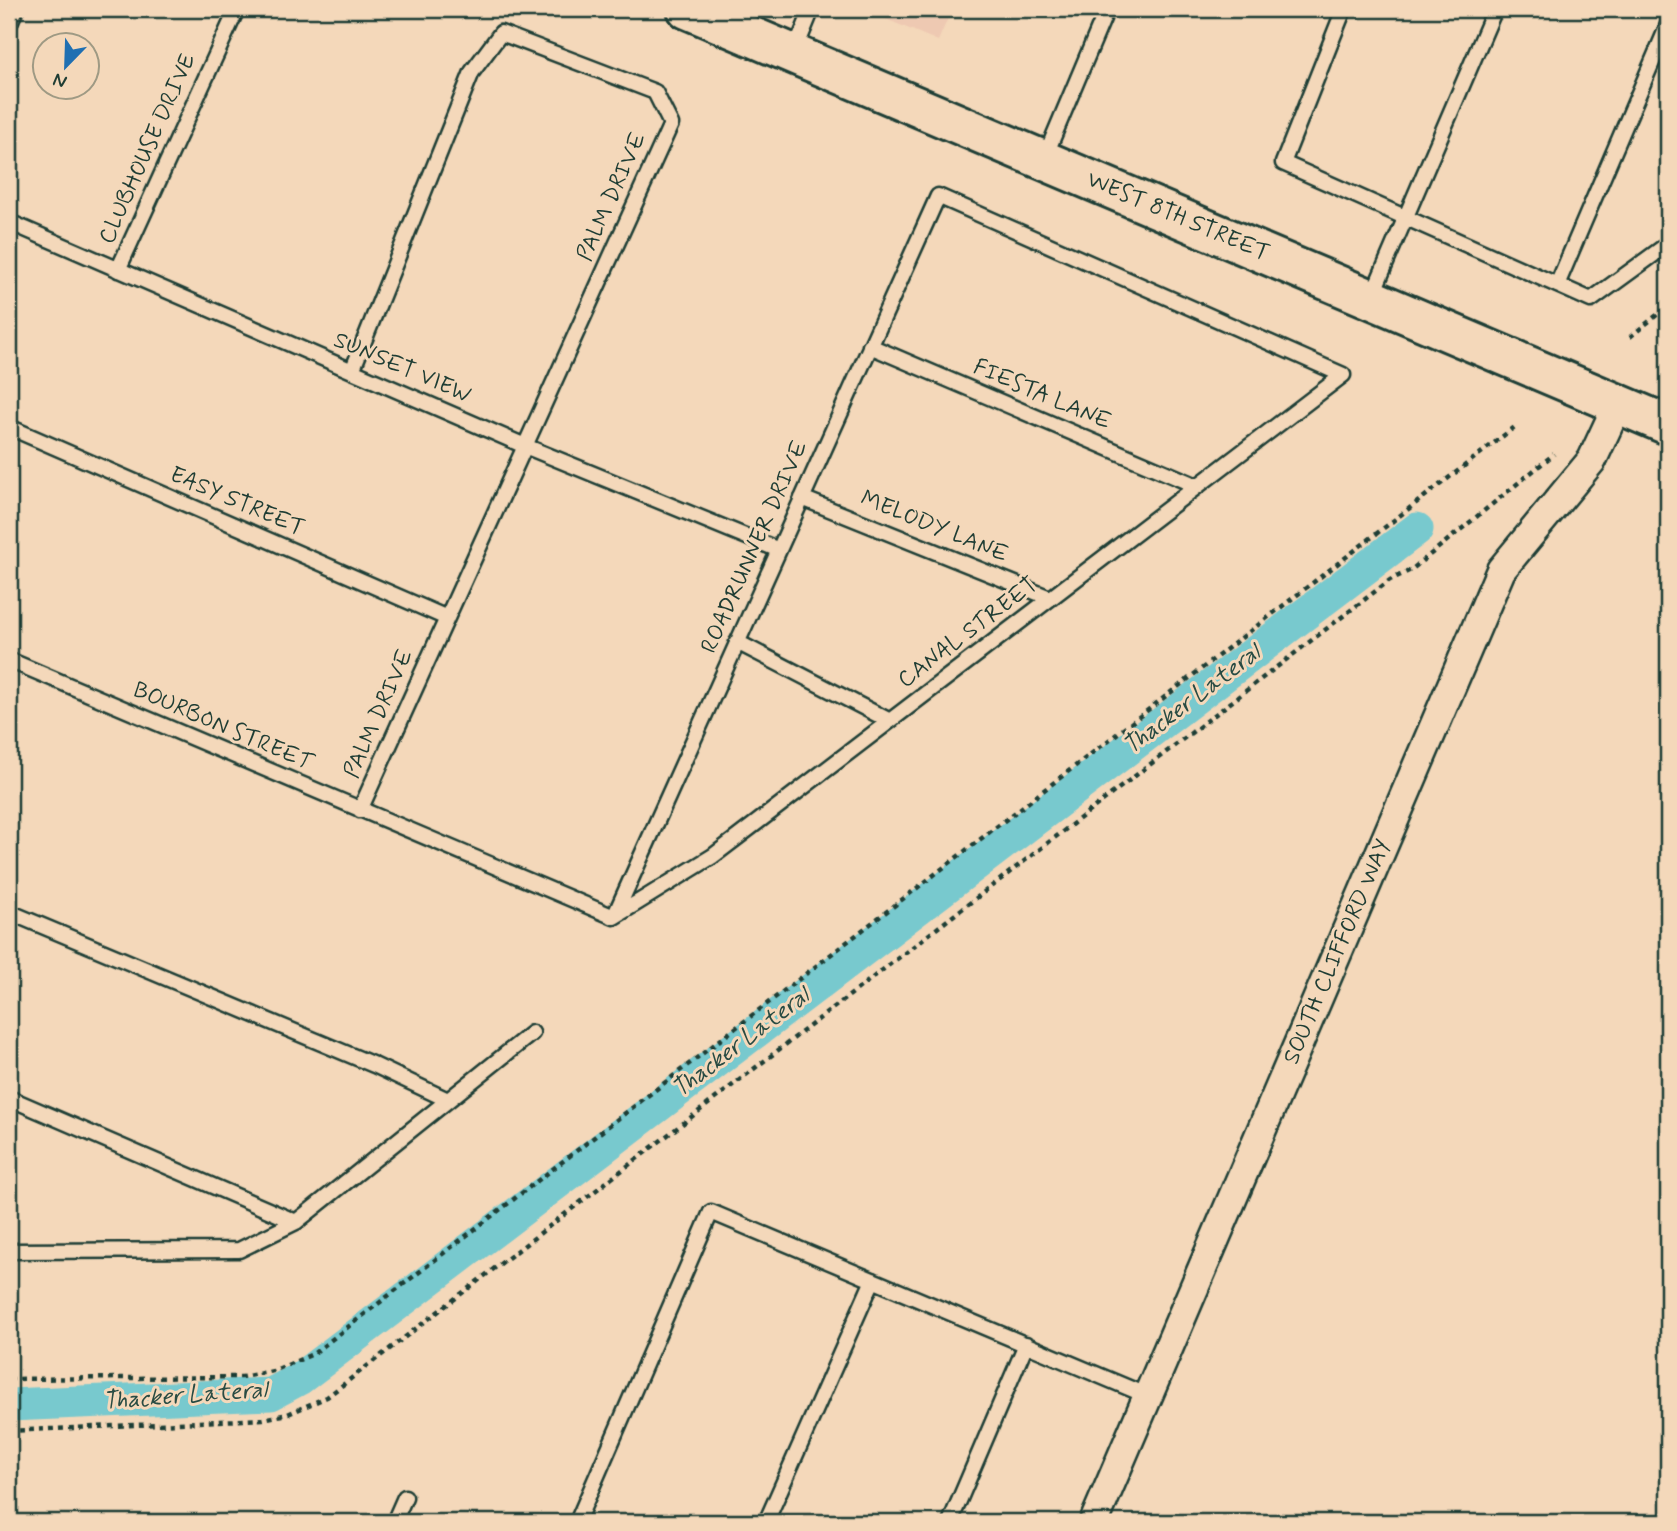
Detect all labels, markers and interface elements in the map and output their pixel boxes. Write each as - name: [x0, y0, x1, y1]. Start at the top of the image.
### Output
- north arrow: [32, 32, 102, 102]
- street label: CLUBHOUSE DRIVE: [93, 49, 203, 249]
- text: N: [49, 66, 71, 94]
- street label: PALM DRIVE: [570, 128, 654, 266]
- street label: WEST 8TH STREET: [1082, 165, 1274, 269]
- street label: SUNSET VIEW: [329, 326, 475, 410]
- street label: FIESTA LANE: [969, 353, 1115, 437]
- street label: ROADRUNNER DRIVE: [695, 436, 815, 658]
- street label: EASY STREET: [165, 460, 309, 544]
- street label: MELODY LANE: [856, 484, 1012, 570]
- street label: CANAL STREET: [892, 571, 1044, 695]
- water label: Thacker Lateral: [1117, 636, 1270, 762]
- street label: PALM DRIVE: [337, 645, 421, 783]
- street label: BOURBON STREET: [128, 675, 319, 779]
- street label: SOUTH CLIFFORD WAY: [1277, 835, 1399, 1069]
- water label: Thacker Lateral: [666, 979, 819, 1105]
- water label: Thacker Lateral: [102, 1375, 271, 1417]

